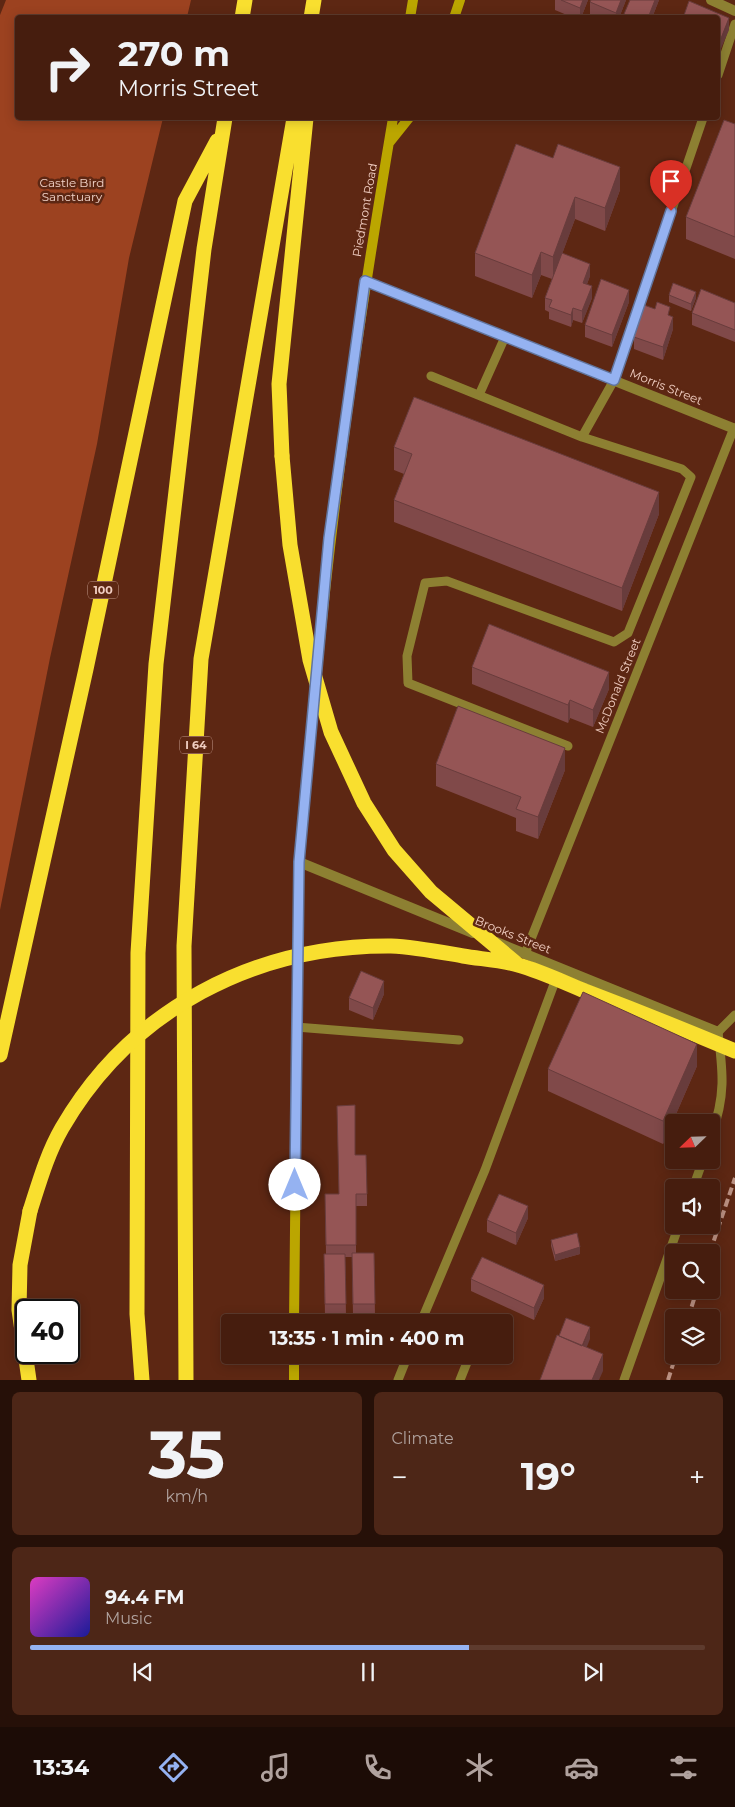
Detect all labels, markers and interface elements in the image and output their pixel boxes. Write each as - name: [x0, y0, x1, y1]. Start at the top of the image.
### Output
- text: 270 m: [118, 32, 230, 75]
- icon: right: [35, 35, 100, 100]
- text: Morris Street: [118, 75, 259, 102]
- pin: [650, 160, 692, 211]
- street label: Piedmont Road: [349, 162, 380, 258]
- icon: arrive: [657, 167, 685, 195]
- park label: Castle Bird Sanctuary: [40, 175, 104, 204]
- street label: Morris Street: [628, 365, 705, 408]
- road number: 100: [88, 582, 118, 598]
- street label: McDonald Street: [592, 636, 644, 736]
- road number: I 64: [180, 736, 212, 754]
- street label: Brooks Street: [473, 912, 554, 957]
- north arrow: [665, 1114, 720, 1169]
- map controls: [665, 1114, 720, 1364]
- position arrow: [268, 1158, 320, 1210]
- button: sound: [665, 1179, 720, 1234]
- button: search: [665, 1244, 720, 1299]
- speed limit sign: 40: [15, 1299, 80, 1364]
- button: layers: [665, 1309, 720, 1364]
- text: 13:35 · 1 min · 400 m: [270, 1327, 464, 1350]
- text: 35: [148, 1415, 225, 1494]
- text: Climate: [392, 1429, 454, 1448]
- text: 19°: [521, 1453, 576, 1500]
- text: −: [392, 1460, 408, 1494]
- text: +: [689, 1460, 705, 1494]
- text: km/h: [165, 1487, 208, 1506]
- text: 94.4 FM: [105, 1586, 184, 1609]
- text: Music: [105, 1609, 152, 1628]
- icon: previous: [129, 1658, 157, 1686]
- icon: pause: [354, 1658, 382, 1686]
- icon: next: [579, 1658, 607, 1686]
- icon: directions: [156, 1750, 191, 1785]
- icon: music: [258, 1750, 293, 1785]
- icon: phone: [360, 1750, 395, 1785]
- icon: climate: [462, 1750, 497, 1785]
- icon: car: [564, 1750, 599, 1785]
- icon: filters: [666, 1750, 701, 1785]
- text: 13:34: [34, 1754, 89, 1781]

